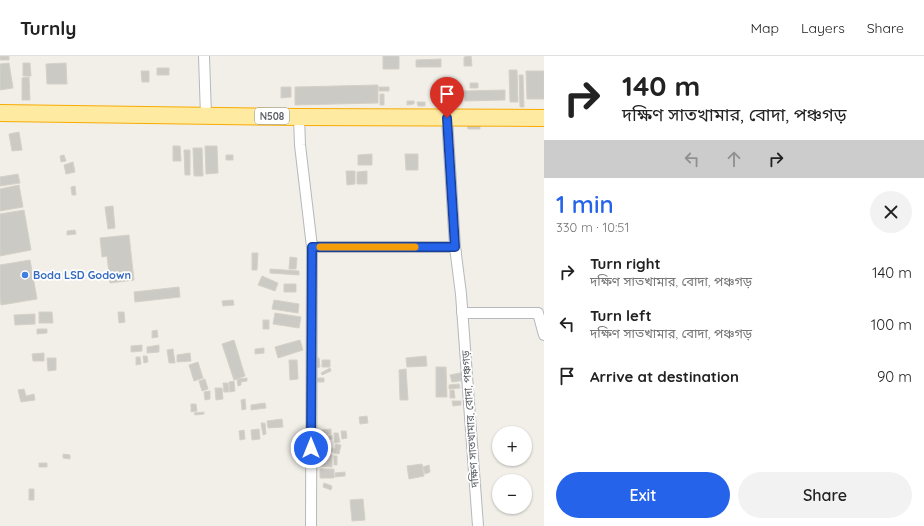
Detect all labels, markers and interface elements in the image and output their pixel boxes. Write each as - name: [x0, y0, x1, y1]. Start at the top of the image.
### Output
- text: Turnly: [20, 16, 76, 40]
- text: Map: [750, 19, 779, 37]
- text: Layers: [801, 19, 845, 37]
- text: Share: [867, 19, 904, 37]
- text: 140 m: [622, 68, 700, 103]
- icon: right: [556, 72, 608, 124]
- pin: [430, 77, 464, 118]
- icon: arrive: [436, 83, 458, 105]
- text: দক্ষিণ সাতখামার, বোদা, পঞ্চগড়: [622, 103, 846, 126]
- road number: N508: [255, 108, 289, 124]
- icon: left: [681, 148, 703, 170]
- icon: ahead: [723, 148, 745, 170]
- icon: right: [765, 148, 787, 170]
- text: 1 min: [556, 189, 614, 219]
- button: close: [870, 191, 912, 233]
- text: 330 m · 10:51: [556, 219, 629, 235]
- text: Turn right: [590, 254, 661, 273]
- icon: right: [556, 261, 578, 283]
- text: 140 m: [872, 263, 912, 282]
- place label: Boda LSD Godown: [33, 268, 131, 282]
- marker: Boda LSD Godown: [20, 270, 30, 280]
- text: দক্ষিণ সাতখামার, বোদা, পঞ্চগড়: [590, 273, 752, 289]
- text: Turn left: [590, 306, 652, 325]
- icon: left: [556, 313, 578, 335]
- text: 100 m: [871, 315, 912, 334]
- text: দক্ষিণ সাতখামার, বোদা, পঞ্চগড়: [590, 325, 752, 341]
- street label: দক্ষিণ সাতখামার, বোদা, পঞ্চগড়: [458, 350, 482, 489]
- icon: arrive: [556, 365, 578, 387]
- text: Arrive at destination: [590, 367, 739, 386]
- text: 90 m: [877, 367, 912, 386]
- map controls: [492, 426, 532, 514]
- button: +: [492, 426, 532, 466]
- position arrow: [290, 427, 332, 469]
- button: Exit: [556, 472, 730, 518]
- button: Share: [738, 472, 912, 518]
- button: −: [492, 474, 532, 514]

